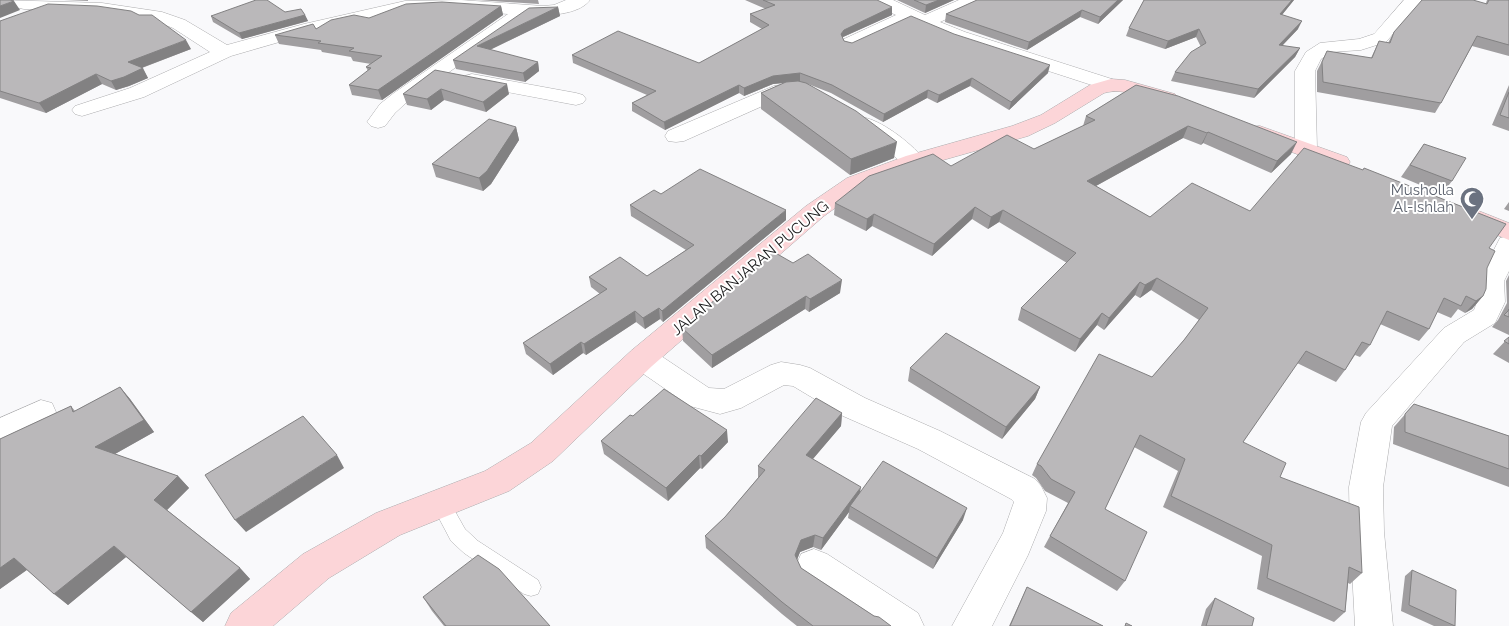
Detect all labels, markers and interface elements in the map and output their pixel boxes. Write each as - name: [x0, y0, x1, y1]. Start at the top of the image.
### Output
- place label: Musholla Al-Ishlah: [1391, 181, 1454, 216]
- mosque icon: Musholla Al-Ishlah: [1459, 186, 1485, 220]
- street label: JALAN BANJARAN PUCUNG: [668, 197, 832, 339]

